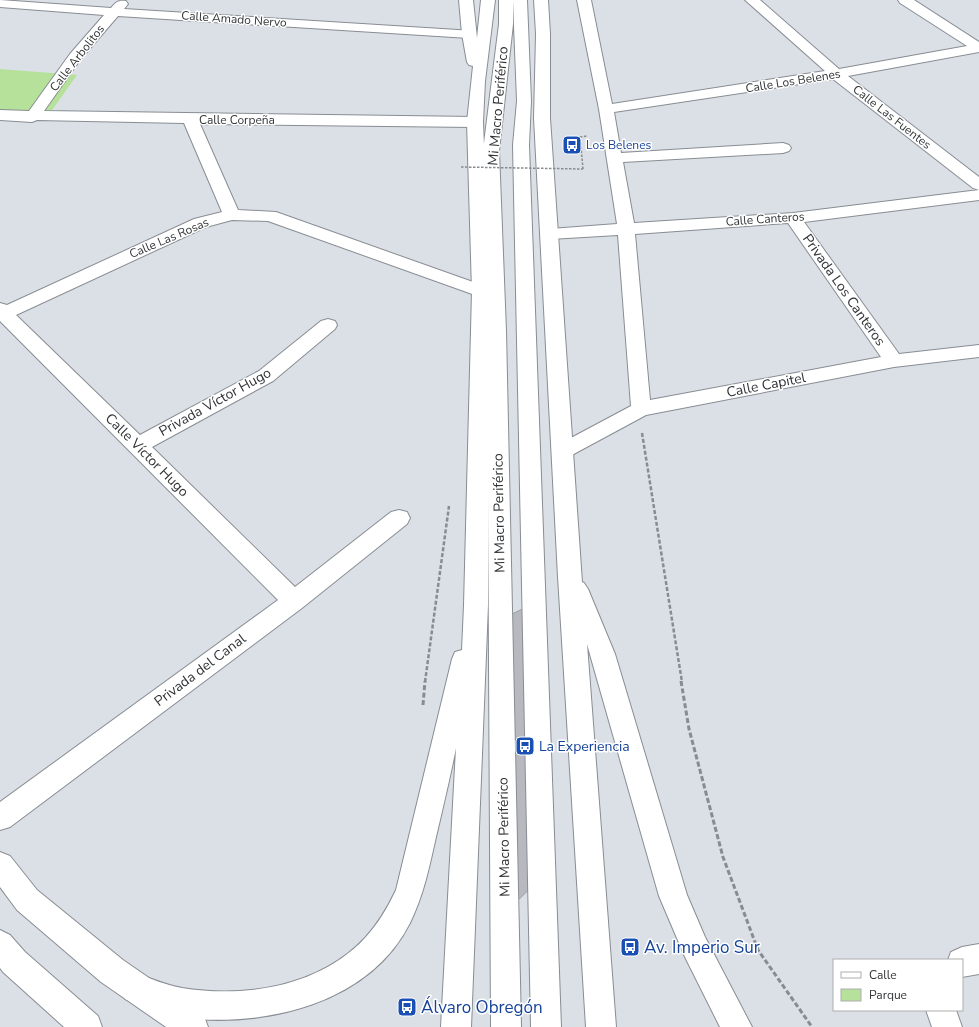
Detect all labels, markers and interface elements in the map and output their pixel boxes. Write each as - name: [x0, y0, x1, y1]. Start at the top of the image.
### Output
- street label: Calle Amado Nervo: [181, 7, 288, 31]
- street label: Calle Arbolitos: [46, 21, 108, 95]
- street label: Mi Macro Periférico: [483, 45, 513, 166]
- street label: Calle Los Belenes: [744, 66, 842, 96]
- street label: Calle Las Fuentes: [850, 81, 935, 153]
- street label: Calle Corpeña: [199, 112, 275, 128]
- bus stop icon: Los Belenes: [561, 134, 583, 156]
- place label: Los Belenes: [586, 137, 652, 153]
- street label: Calle Canteros: [725, 208, 805, 230]
- street label: Calle Las Rosas: [127, 214, 211, 262]
- street label: Privada Los Canteros: [798, 230, 890, 350]
- street label: Privada Víctor Hugo: [155, 363, 275, 441]
- street label: Calle Capitel: [725, 368, 808, 402]
- street label: Calle Víctor Hugo: [101, 409, 193, 501]
- street label: Mi Macro Periférico: [488, 453, 510, 573]
- street label: Privada del Canal: [150, 629, 250, 711]
- bus stop icon: La Experiencia: [514, 735, 536, 757]
- place label: La Experiencia: [539, 737, 630, 756]
- street label: Mi Macro Periférico: [493, 777, 515, 897]
- bus stop icon: Av. Imperio Sur: [619, 936, 641, 958]
- place label: Av. Imperio Sur: [644, 936, 760, 959]
- legend: [833, 959, 963, 1011]
- text: Calle: [869, 967, 897, 983]
- text: Parque: [869, 987, 907, 1003]
- bus stop icon: Álvaro Obregón: [396, 996, 418, 1018]
- place label: Álvaro Obregón: [421, 996, 543, 1019]

